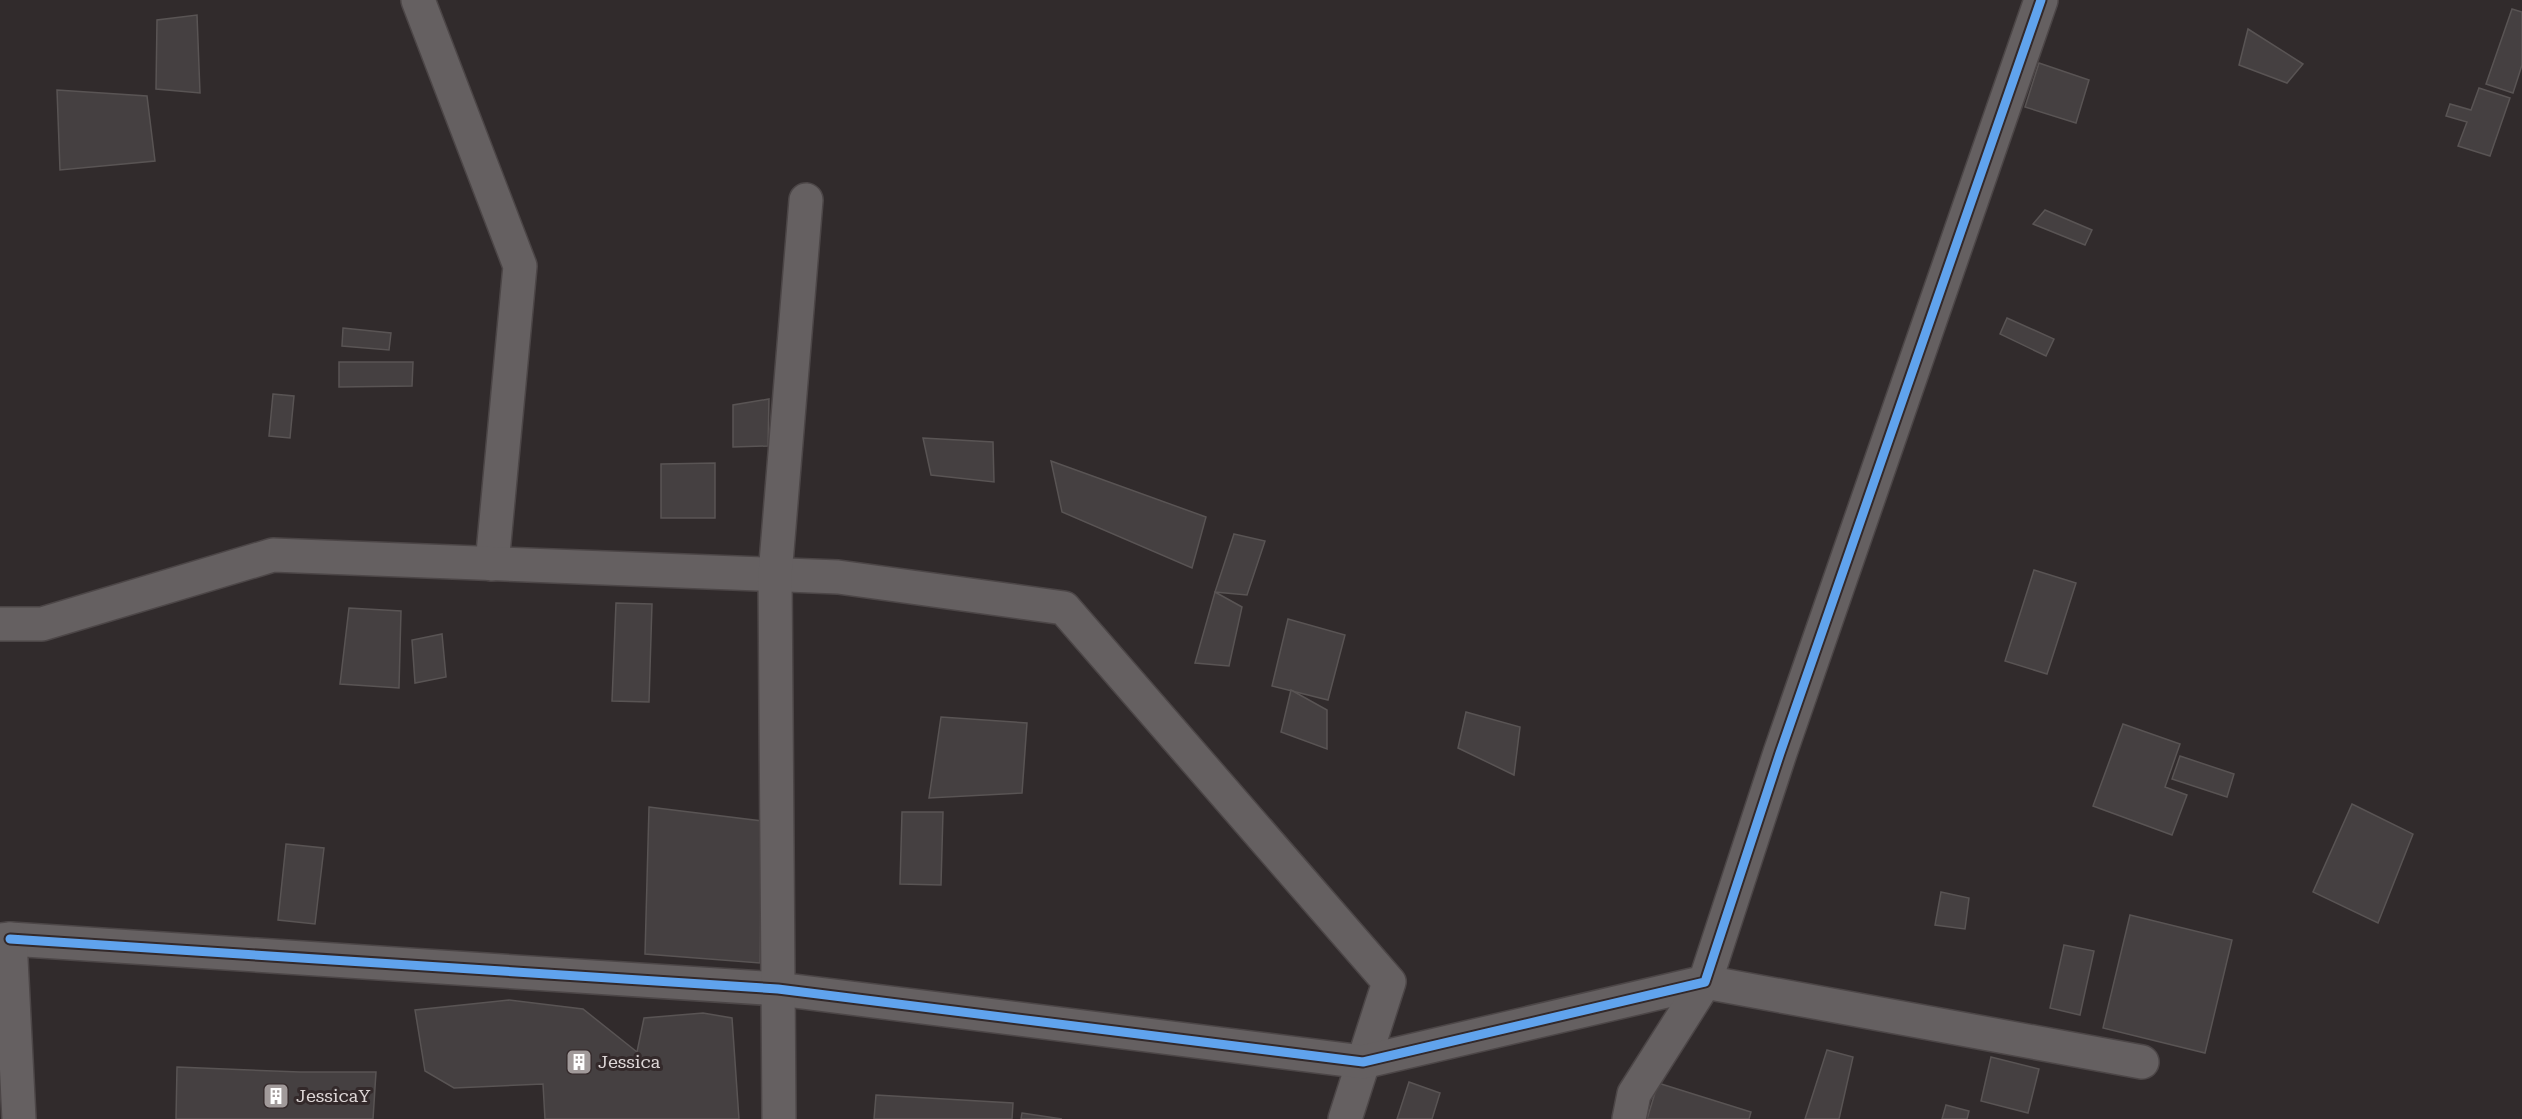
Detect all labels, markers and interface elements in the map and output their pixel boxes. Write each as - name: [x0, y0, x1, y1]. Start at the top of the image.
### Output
- building icon: Jessica: [564, 1047, 594, 1077]
- place label: Jessica: [598, 1051, 661, 1072]
- building icon: JessicaY: [261, 1081, 291, 1111]
- place label: JessicaY: [296, 1085, 371, 1106]

